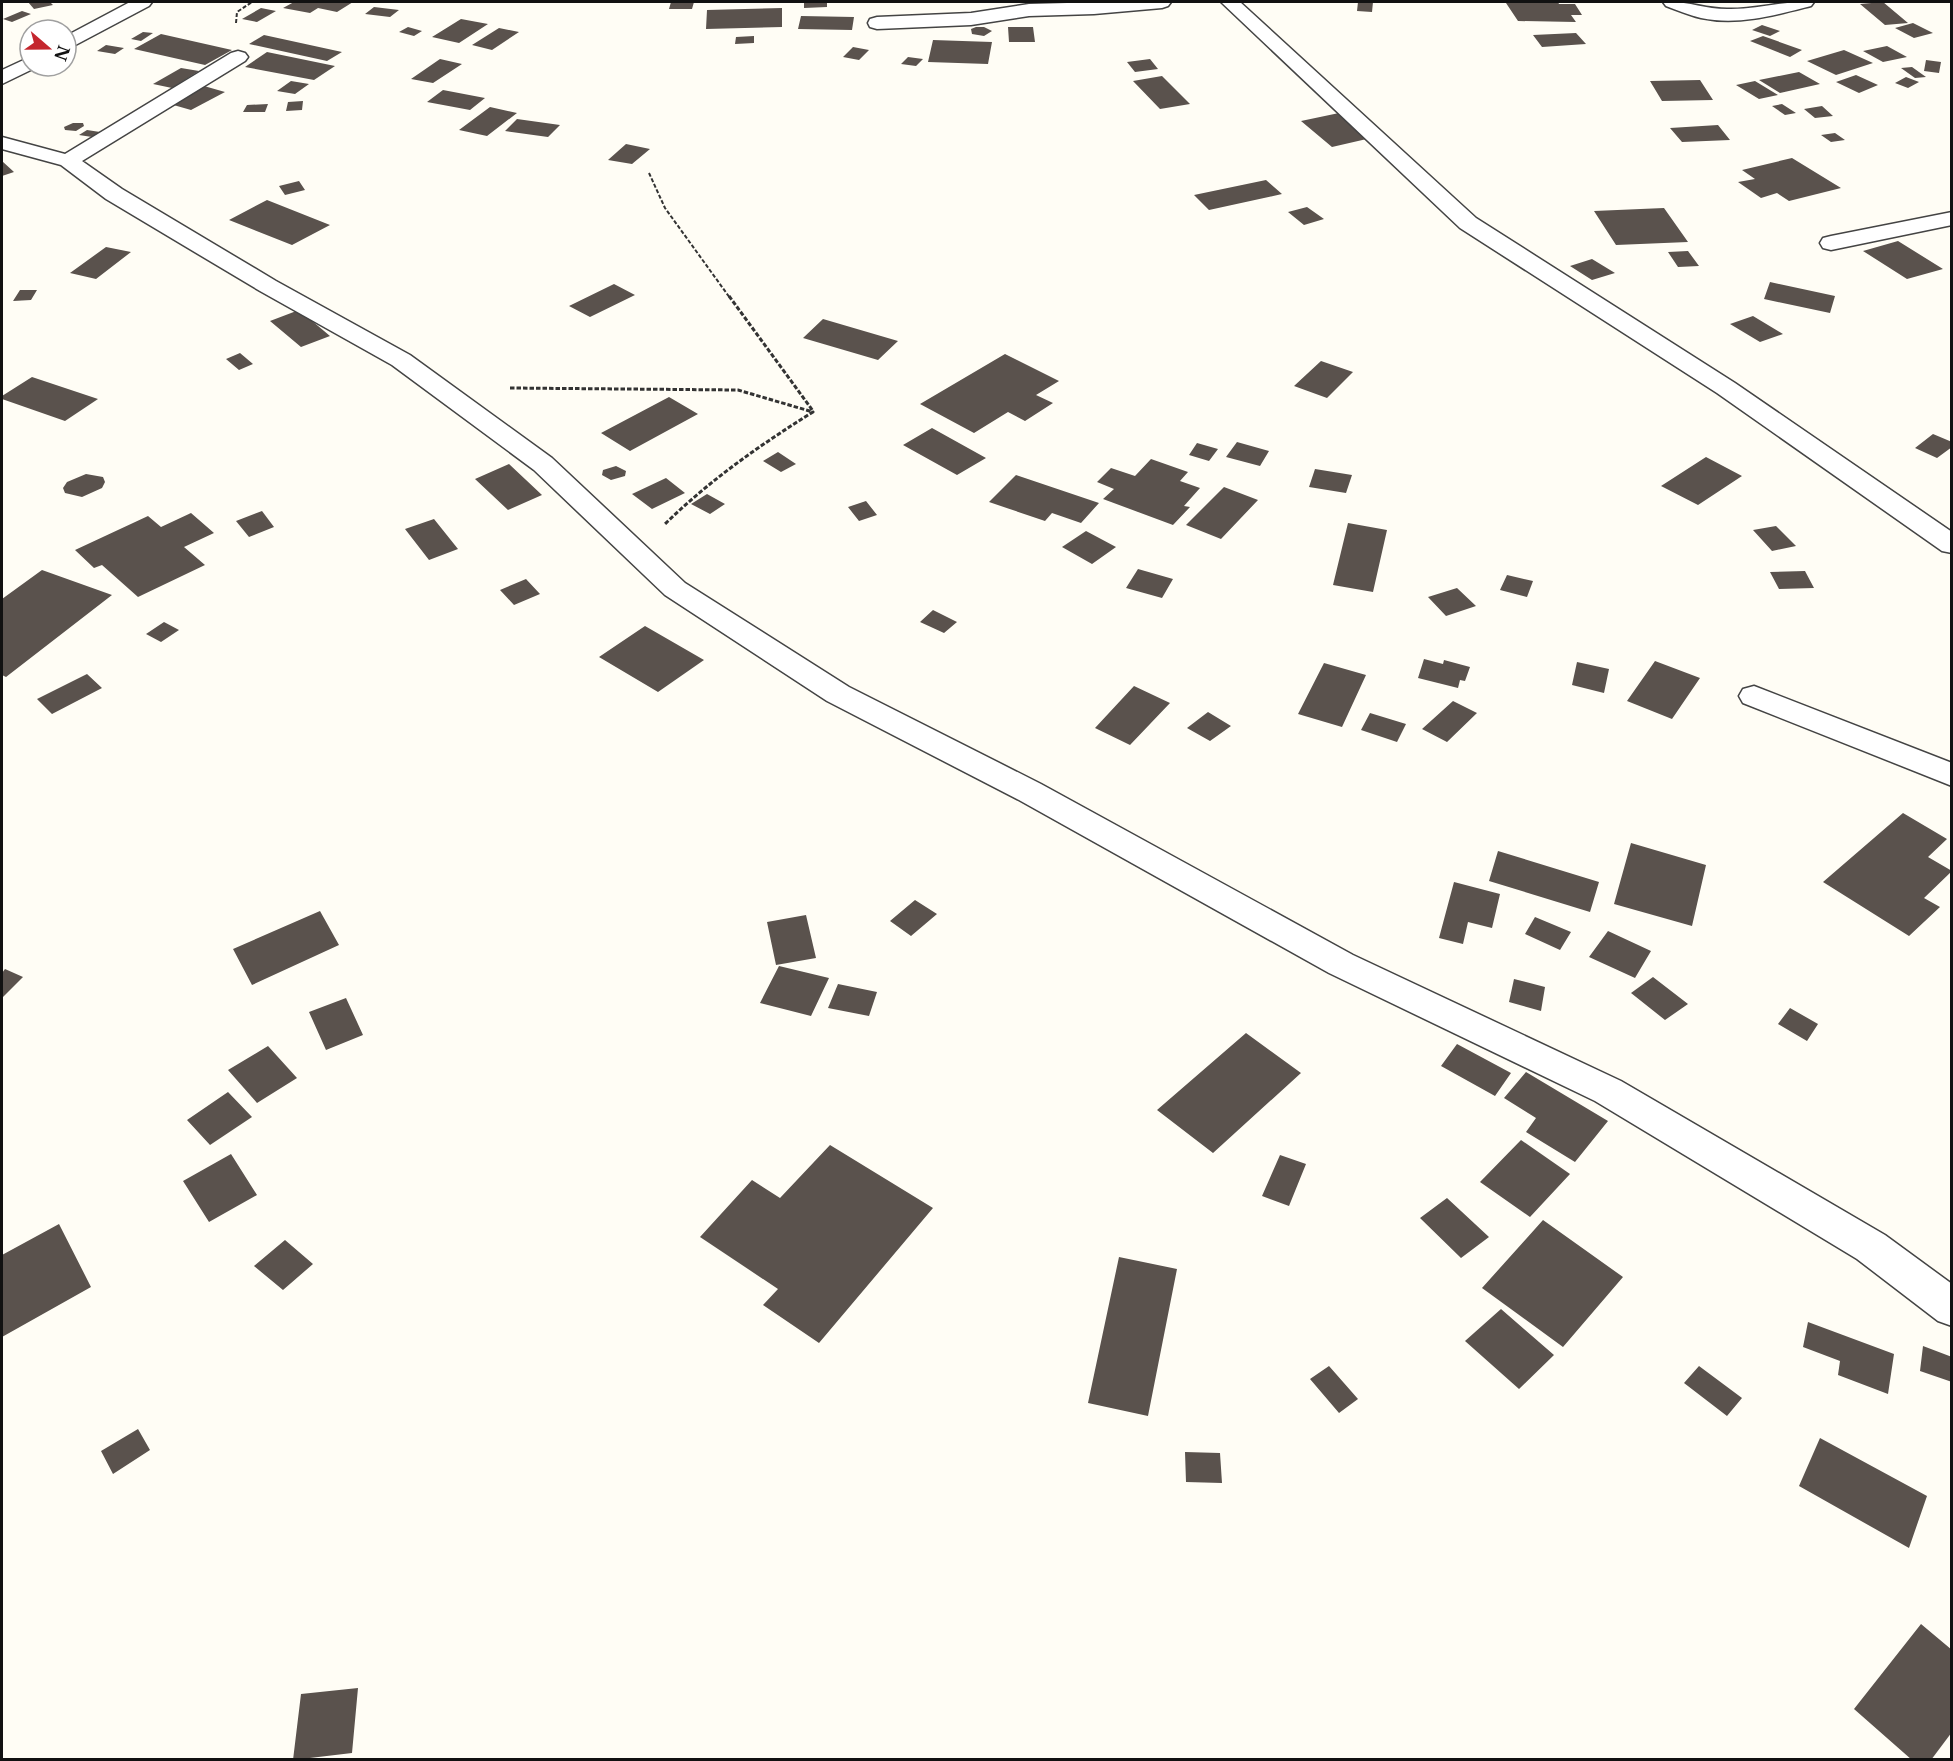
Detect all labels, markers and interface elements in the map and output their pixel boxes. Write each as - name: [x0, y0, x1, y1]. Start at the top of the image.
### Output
- north arrow: [18, 18, 78, 78]
- text: N: [50, 43, 74, 64]

